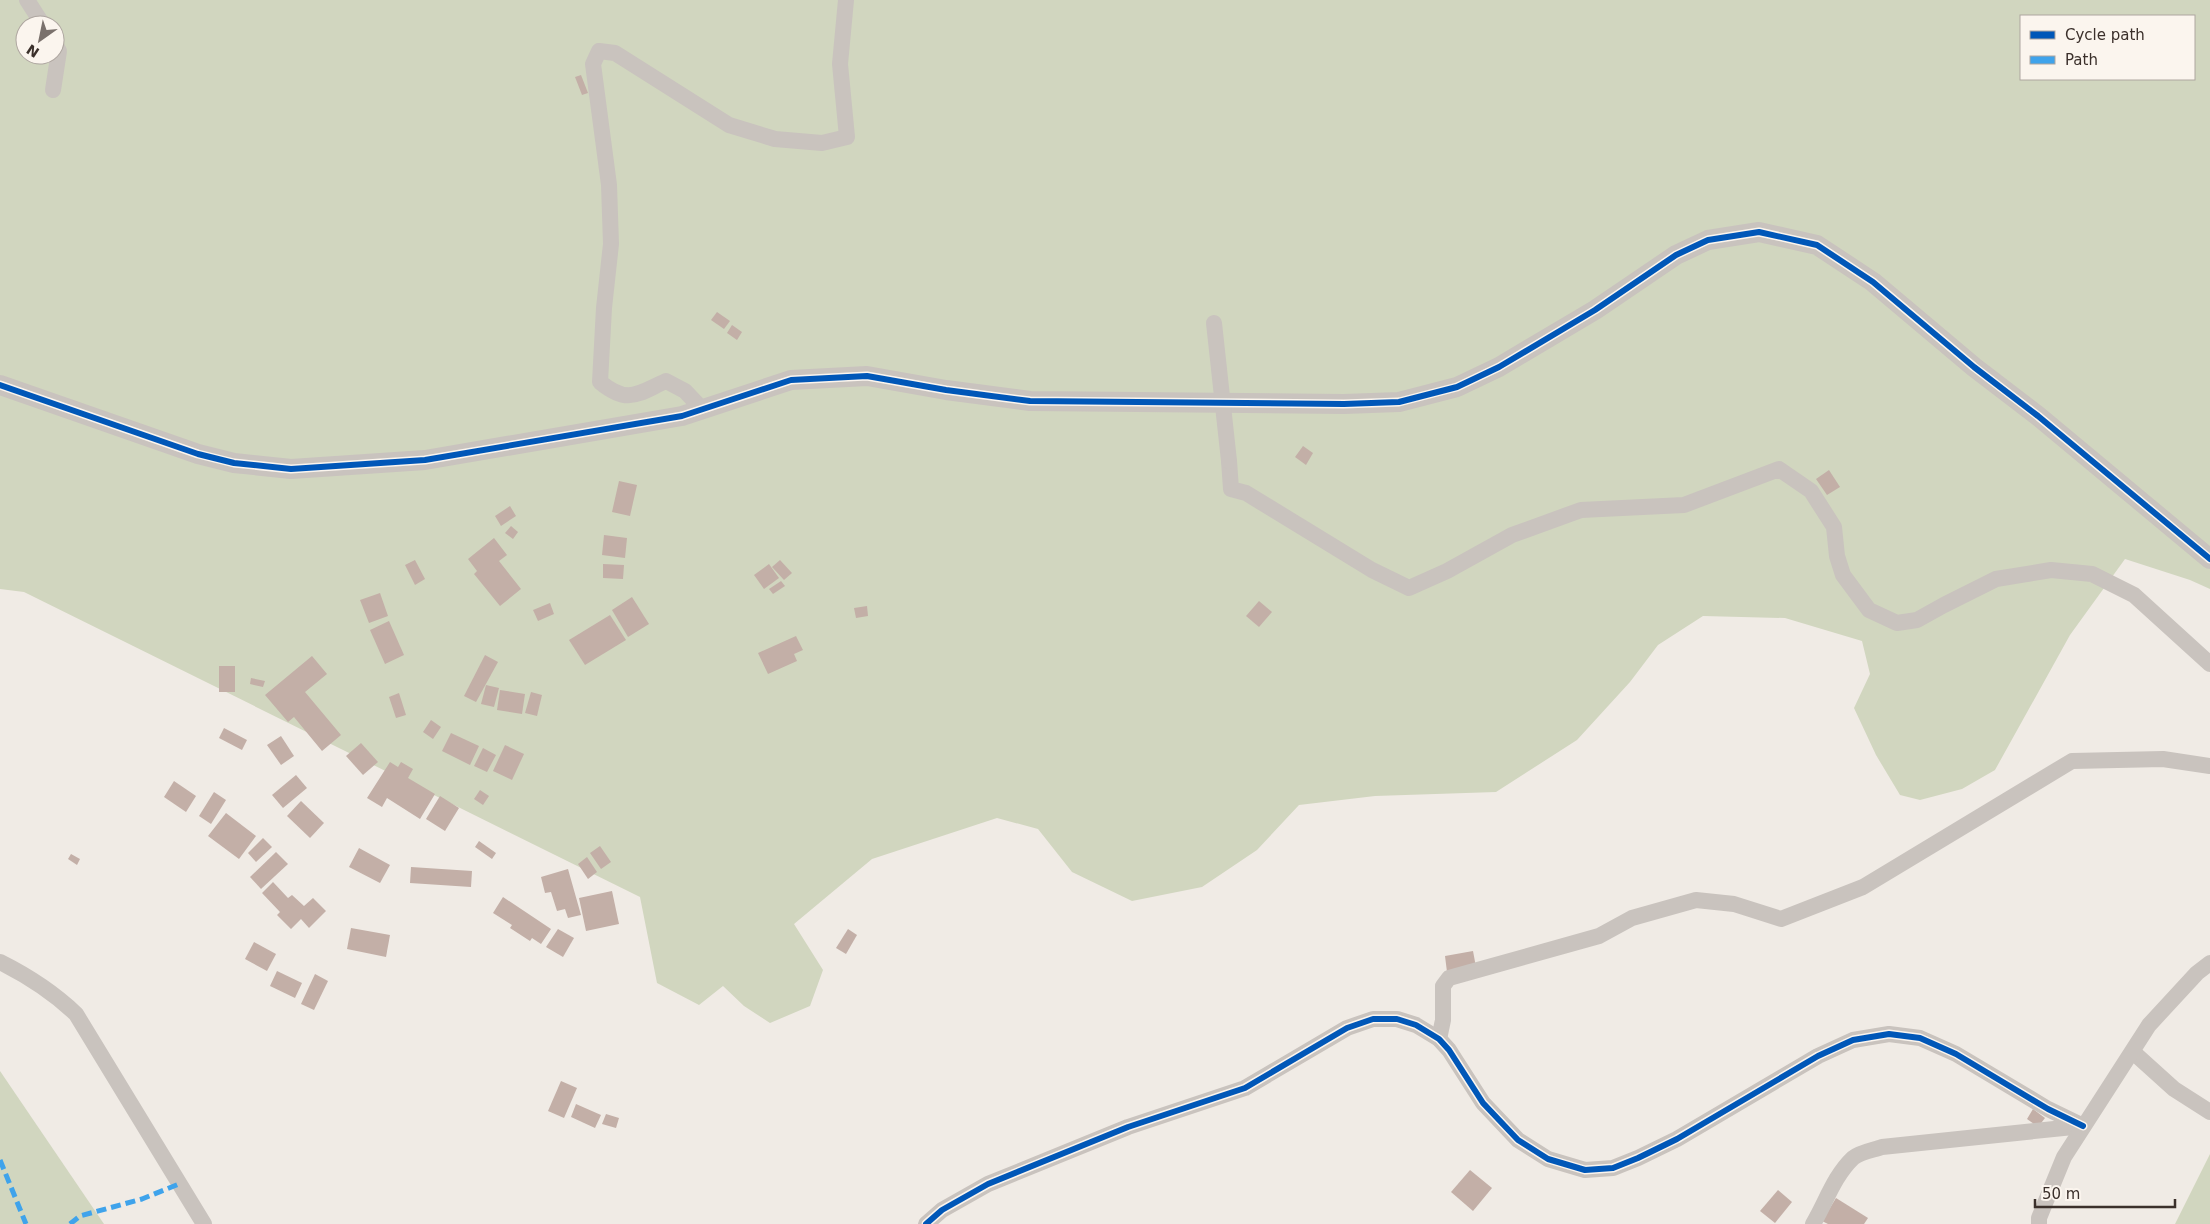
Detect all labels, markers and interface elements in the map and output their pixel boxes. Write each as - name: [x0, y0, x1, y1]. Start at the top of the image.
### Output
- north arrow: [15, 15, 65, 65]
- legend: [2020, 15, 2195, 80]
- text: Cycle path: [2065, 26, 2145, 44]
- text: N: [24, 41, 42, 61]
- text: Path: [2065, 51, 2098, 69]
- scale bar: [2035, 1176, 2175, 1208]
- text: 50 m: [2042, 1185, 2080, 1203]

